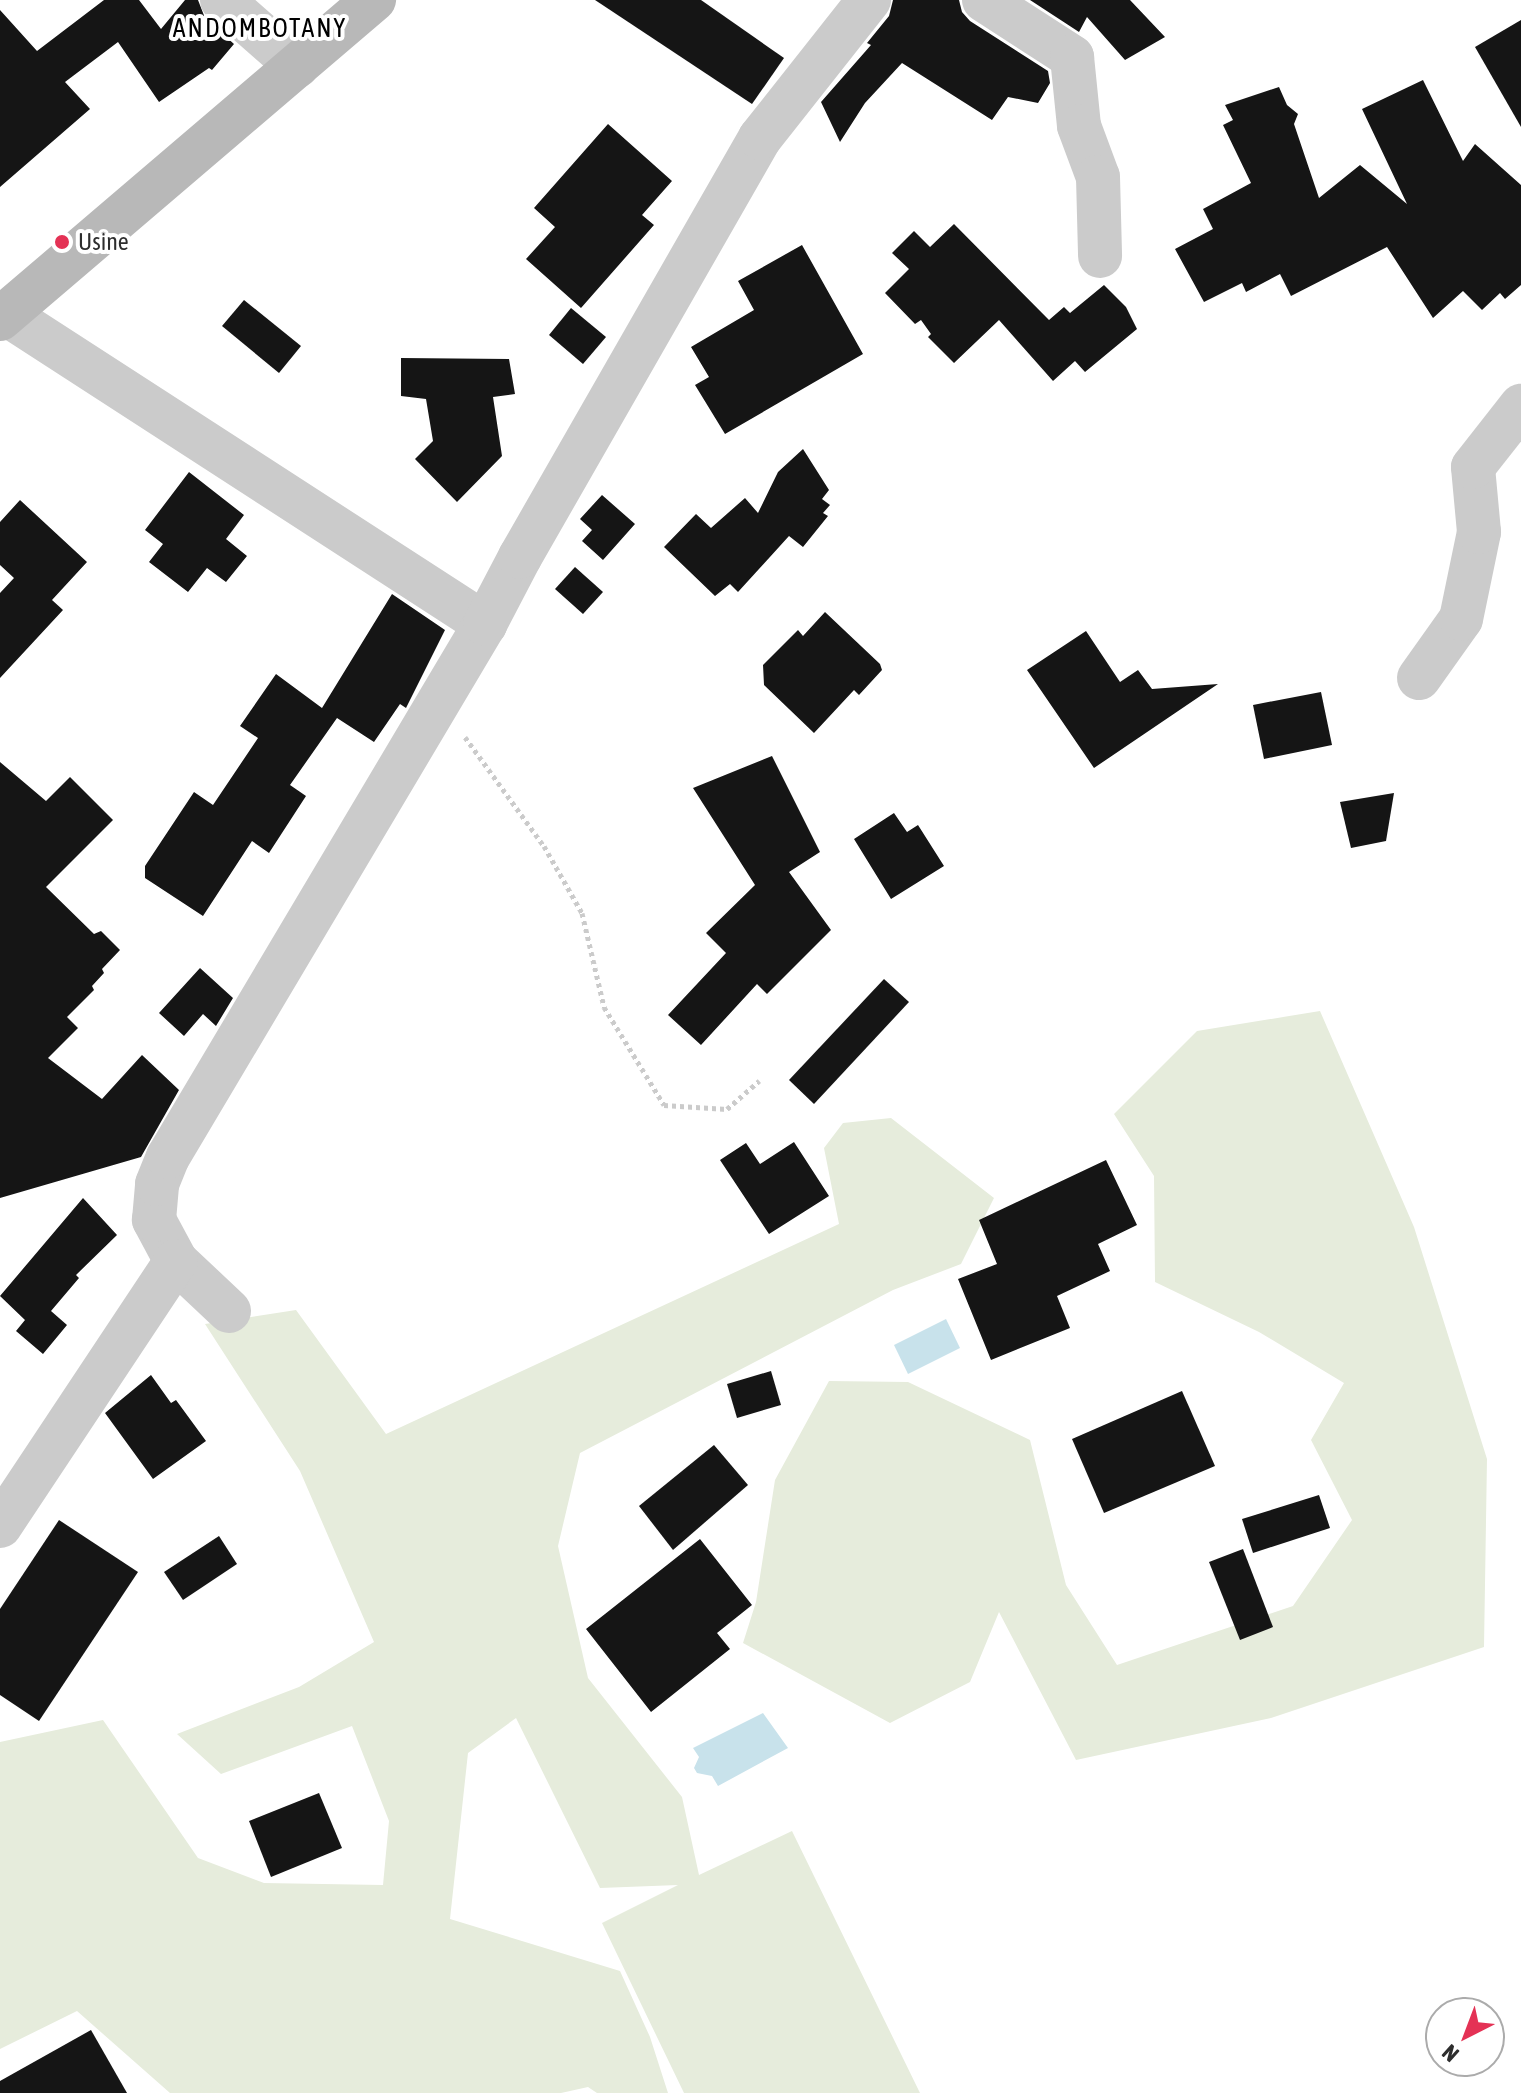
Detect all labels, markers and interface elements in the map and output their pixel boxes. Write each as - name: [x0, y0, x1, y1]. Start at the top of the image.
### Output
- district label: ANDOMBOTANY: [173, 13, 347, 45]
- place label: Usine: [78, 228, 129, 256]
- marker: Usine: [53, 233, 71, 251]
- north arrow: [1425, 1997, 1505, 2077]
- text: N: [1437, 2039, 1464, 2067]

